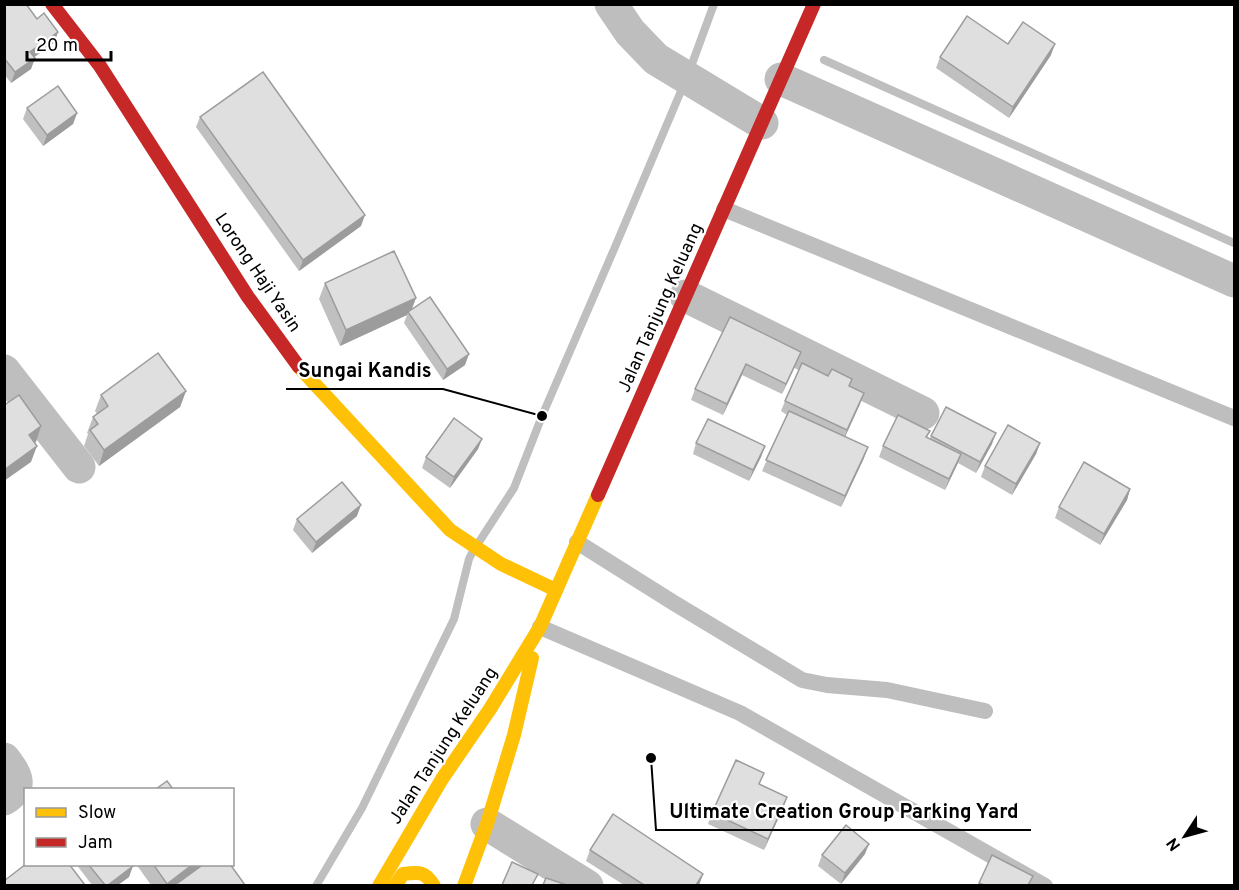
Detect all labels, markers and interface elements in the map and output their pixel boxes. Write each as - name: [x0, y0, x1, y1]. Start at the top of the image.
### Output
- scale bar: [27, 24, 111, 62]
- text: 20 m: [36, 35, 78, 58]
- street label: Lorong Haji Yasin: [209, 209, 305, 337]
- street label: Jalan Tanjung Keluang: [613, 220, 709, 396]
- callout: Sungai Kandis: [286, 351, 443, 389]
- text: Sungai Kandis: [298, 359, 432, 385]
- street label: Jalan Tanjung Keluang: [385, 663, 503, 829]
- legend: [24, 788, 234, 866]
- callout: Ultimate Creation Group Parking Yard: [656, 792, 1031, 830]
- text: Ultimate Creation Group Parking Yard: [669, 800, 1019, 826]
- text: Slow: [78, 802, 116, 825]
- north arrow: [1155, 806, 1215, 866]
- text: Jam: [78, 832, 113, 855]
- text: N: [1163, 833, 1186, 854]

